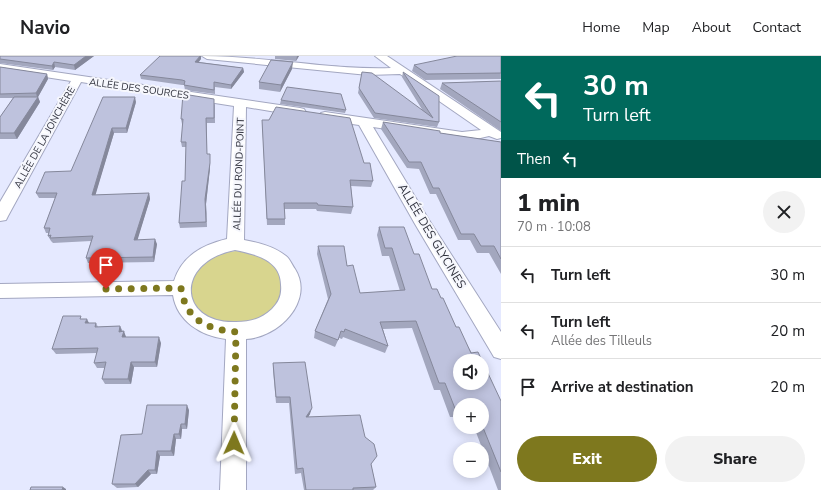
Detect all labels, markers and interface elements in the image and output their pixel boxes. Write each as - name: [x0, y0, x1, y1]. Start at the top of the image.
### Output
- text: Navio: [20, 15, 70, 41]
- text: Home: [582, 18, 620, 37]
- text: Map: [642, 18, 670, 37]
- text: About: [692, 18, 731, 37]
- text: Contact: [753, 18, 801, 37]
- text: 30 m: [583, 67, 649, 105]
- icon: left: [517, 72, 569, 124]
- street label: ALLÉE DES SOURCES: [88, 75, 190, 103]
- street label: ALLÉE DE LA JONCHÈRE: [11, 84, 79, 191]
- text: Turn left: [583, 103, 651, 127]
- street label: ALLÉE DU ROND-POINT: [230, 117, 248, 231]
- icon: left: [559, 148, 581, 170]
- text: Then: [517, 149, 551, 169]
- street label: ALLÉE DES GLYCINES: [394, 181, 470, 291]
- text: 1 min: [517, 187, 580, 219]
- button: close: [763, 191, 805, 233]
- text: 70 m · 10:08: [517, 218, 591, 236]
- pin: [89, 248, 123, 289]
- icon: arrive: [95, 254, 117, 276]
- icon: left: [517, 264, 539, 286]
- text: Turn left: [551, 265, 610, 285]
- text: 30 m: [770, 265, 805, 285]
- text: Turn left: [551, 312, 610, 332]
- icon: left: [517, 320, 539, 342]
- text: 20 m: [770, 321, 805, 341]
- text: Allée des Tilleuls: [551, 332, 652, 350]
- map controls: [453, 354, 489, 478]
- button: sound: [453, 354, 489, 390]
- icon: arrive: [517, 376, 539, 398]
- text: Arrive at destination: [551, 377, 694, 397]
- text: 20 m: [770, 377, 805, 397]
- button: +: [453, 398, 489, 434]
- position arrow: [213, 422, 255, 464]
- button: Exit: [517, 436, 657, 482]
- button: Share: [665, 436, 805, 482]
- button: −: [453, 442, 489, 478]

